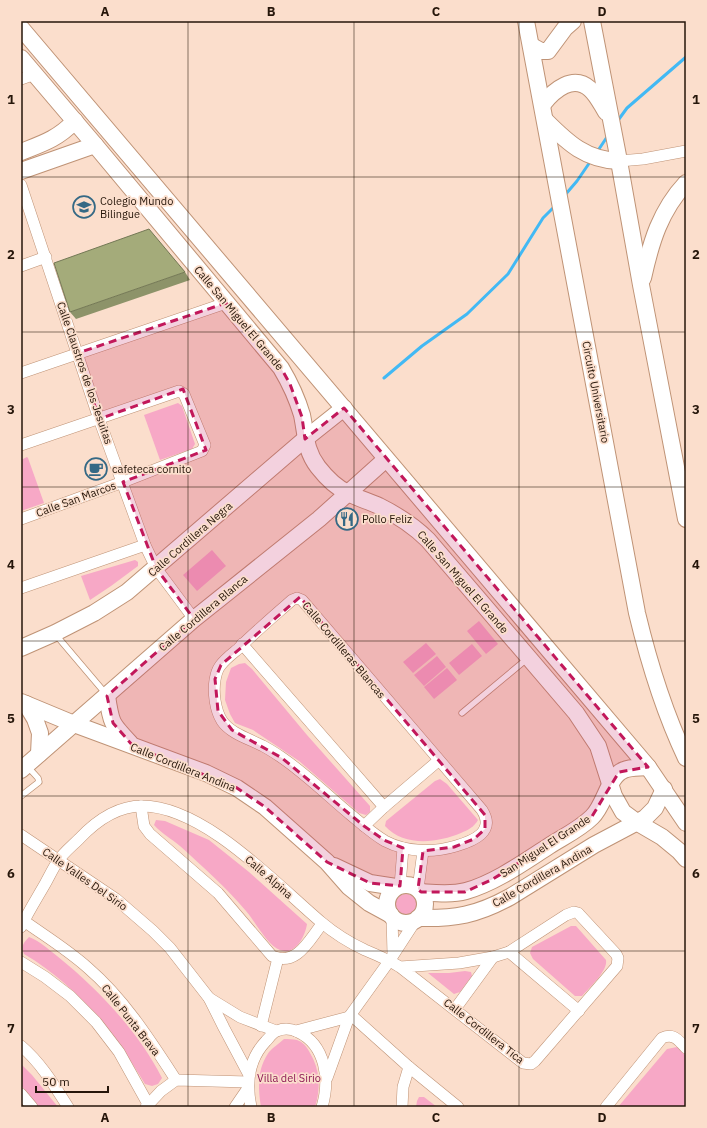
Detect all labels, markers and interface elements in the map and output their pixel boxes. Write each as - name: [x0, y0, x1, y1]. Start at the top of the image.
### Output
- text: A: [101, 3, 110, 20]
- text: B: [267, 3, 276, 20]
- text: C: [432, 3, 441, 20]
- text: D: [597, 3, 607, 20]
- text: 1: [7, 91, 15, 108]
- text: 1: [692, 91, 700, 108]
- school or university icon: Colegio Mundo Bilingue: [71, 194, 97, 220]
- place label: Colegio Mundo Bilingue: [100, 194, 173, 221]
- text: 2: [7, 246, 15, 263]
- text: 2: [692, 246, 700, 263]
- street label: Calle San Miguel El Grande: [191, 263, 287, 373]
- street label: Calle Claustros de los Jesuitas: [54, 300, 116, 446]
- street label: Circuito Universitario: [579, 340, 613, 444]
- text: 3: [7, 401, 15, 418]
- text: 3: [692, 401, 700, 418]
- cafe icon: cafeteca cornito: [83, 456, 109, 482]
- place label: cafeteca cornito: [112, 462, 191, 476]
- street label: Calle San Marcos: [34, 478, 118, 520]
- street label: Calle Cordillera Negra: [145, 498, 235, 579]
- restaurant icon: Pollo Feliz: [334, 506, 360, 532]
- place label: Pollo Feliz: [362, 512, 412, 526]
- street label: Calle San Miguel El Grande: [414, 528, 512, 636]
- text: 4: [7, 556, 15, 573]
- text: 4: [692, 556, 700, 573]
- street label: Calle Cordillera Blanca: [156, 572, 250, 654]
- street label: Calle Cordilleras Blancas: [299, 599, 389, 701]
- text: 5: [7, 710, 15, 727]
- text: 5: [692, 710, 700, 727]
- street label: Calle Cordillera Andina: [128, 739, 238, 795]
- street label: San Miguel El Grande: [497, 812, 593, 880]
- street label: Calle Cordillera Andina: [490, 842, 594, 910]
- street label: Calle Valles Del Sirio: [40, 844, 130, 914]
- street label: Calle Alpina: [242, 853, 296, 902]
- text: 6: [7, 865, 15, 882]
- text: 6: [692, 865, 700, 882]
- street label: Calle Punta Brava: [99, 981, 163, 1059]
- street label: Calle Cordillera Tica: [441, 995, 527, 1067]
- text: 7: [7, 1020, 15, 1037]
- text: 7: [692, 1020, 700, 1037]
- scale bar: [36, 1068, 108, 1094]
- park label: Villa del Sirio: [257, 1071, 321, 1085]
- text: 50 m: [42, 1074, 70, 1089]
- text: A: [101, 1109, 110, 1126]
- text: B: [267, 1109, 276, 1126]
- text: C: [432, 1109, 441, 1126]
- text: D: [597, 1109, 607, 1126]

